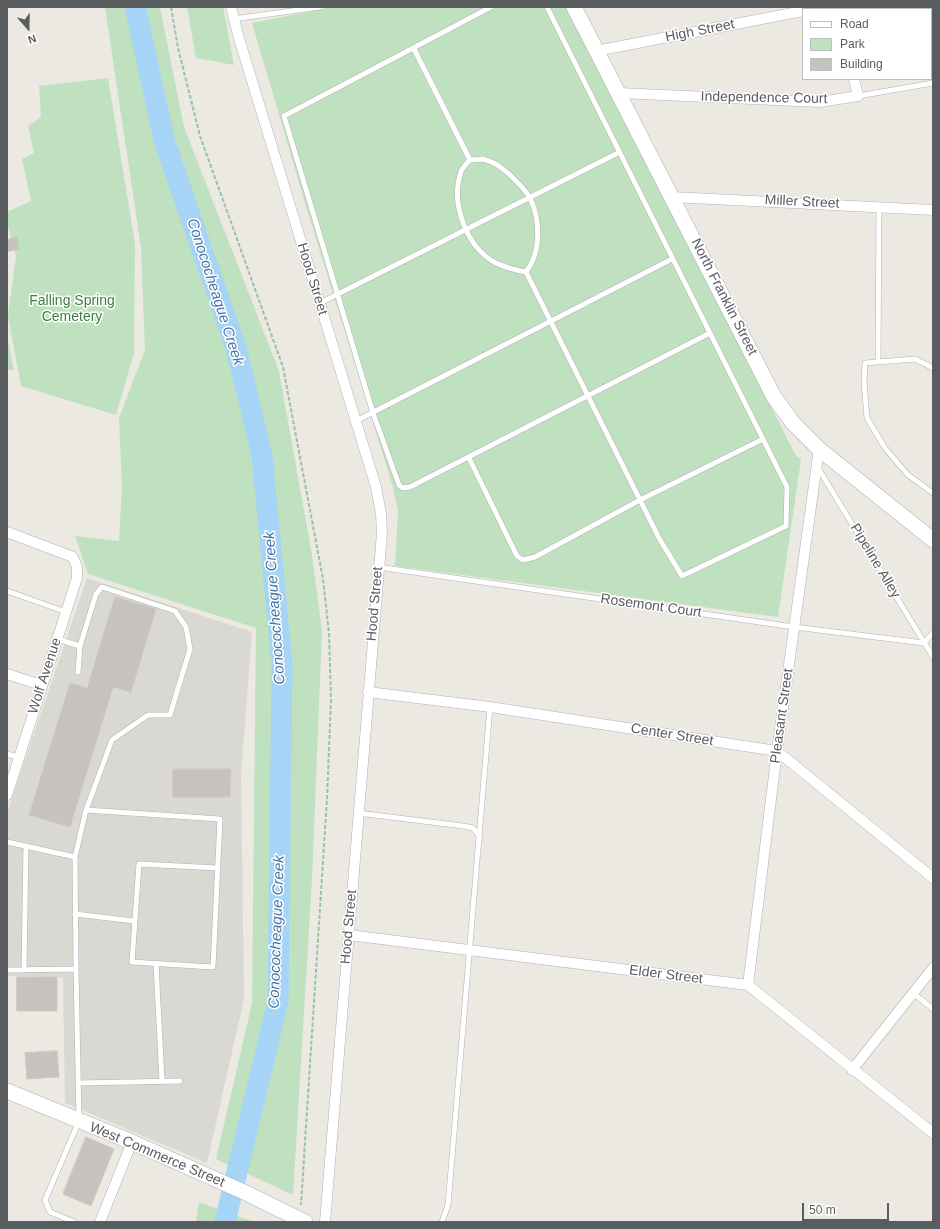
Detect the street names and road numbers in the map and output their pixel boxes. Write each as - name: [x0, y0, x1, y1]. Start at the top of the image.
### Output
- street label: High Street: [664, 16, 736, 46]
- street label: Independence Court: [700, 88, 828, 108]
- street label: Miller Street: [764, 192, 840, 212]
- street label: North Franklin Street: [687, 236, 761, 358]
- street label: Hood Street: [293, 241, 331, 317]
- street label: Pipeline Alley: [846, 521, 904, 601]
- street label: Hood Street: [363, 566, 387, 642]
- street label: Rosemont Court: [599, 591, 703, 621]
- street label: Wolf Avenue: [25, 636, 65, 716]
- street label: Pleasant Street: [767, 667, 797, 765]
- street label: Center Street: [630, 720, 714, 750]
- street label: Hood Street: [337, 889, 361, 965]
- street label: Elder Street: [628, 962, 704, 988]
- street label: West Commerce Street: [87, 1119, 227, 1191]

